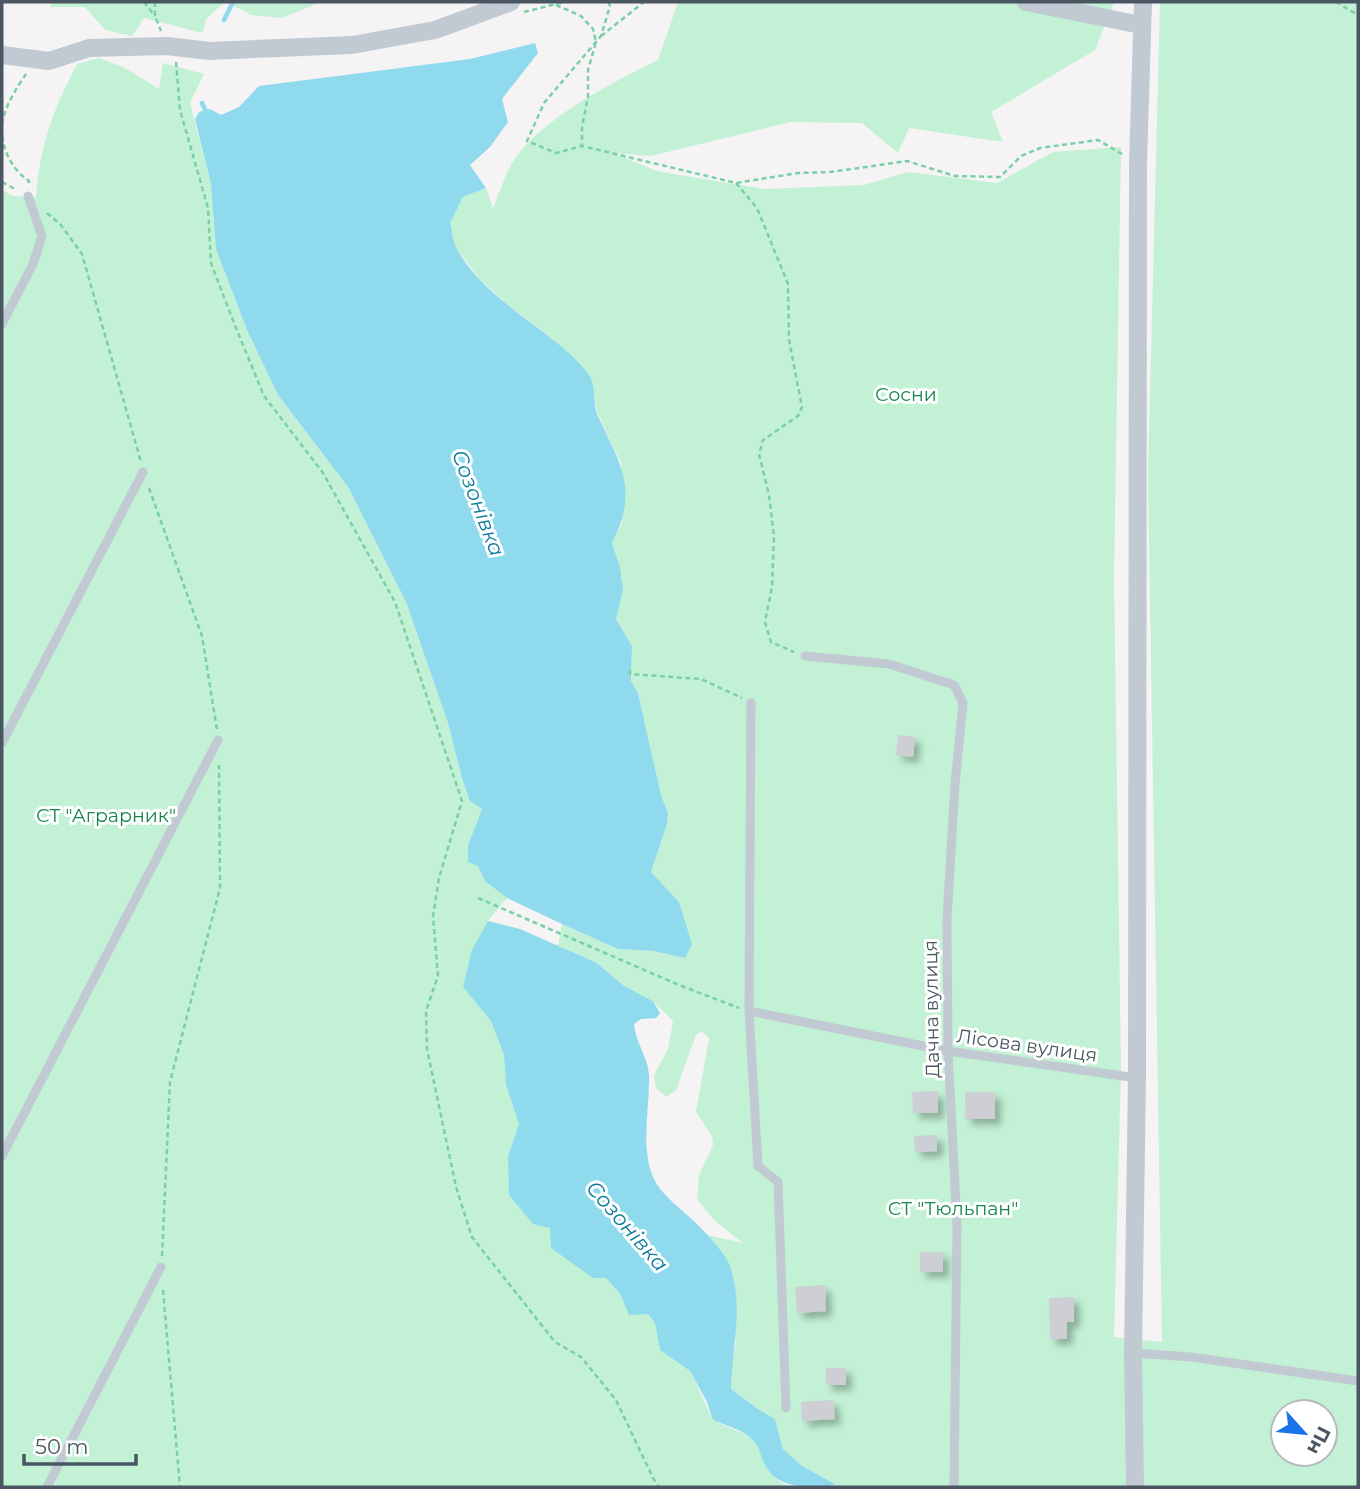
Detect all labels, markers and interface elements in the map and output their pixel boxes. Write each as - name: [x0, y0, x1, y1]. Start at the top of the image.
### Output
- park label: Сосни: [875, 383, 937, 406]
- water label: Созонівка: [447, 446, 510, 560]
- park label: СТ "Аграрник": [36, 804, 176, 827]
- street label: Дачна вулиця: [919, 940, 944, 1078]
- street label: Лісова вулиця: [955, 1024, 1099, 1067]
- water label: Созонівка: [581, 1175, 674, 1276]
- park label: СТ "Тюльпан": [888, 1197, 1018, 1220]
- north arrow: [1269, 1398, 1339, 1468]
- scale bar: [24, 1422, 136, 1466]
- text: Пн: [1302, 1423, 1335, 1458]
- text: 50 m: [35, 1434, 89, 1459]

